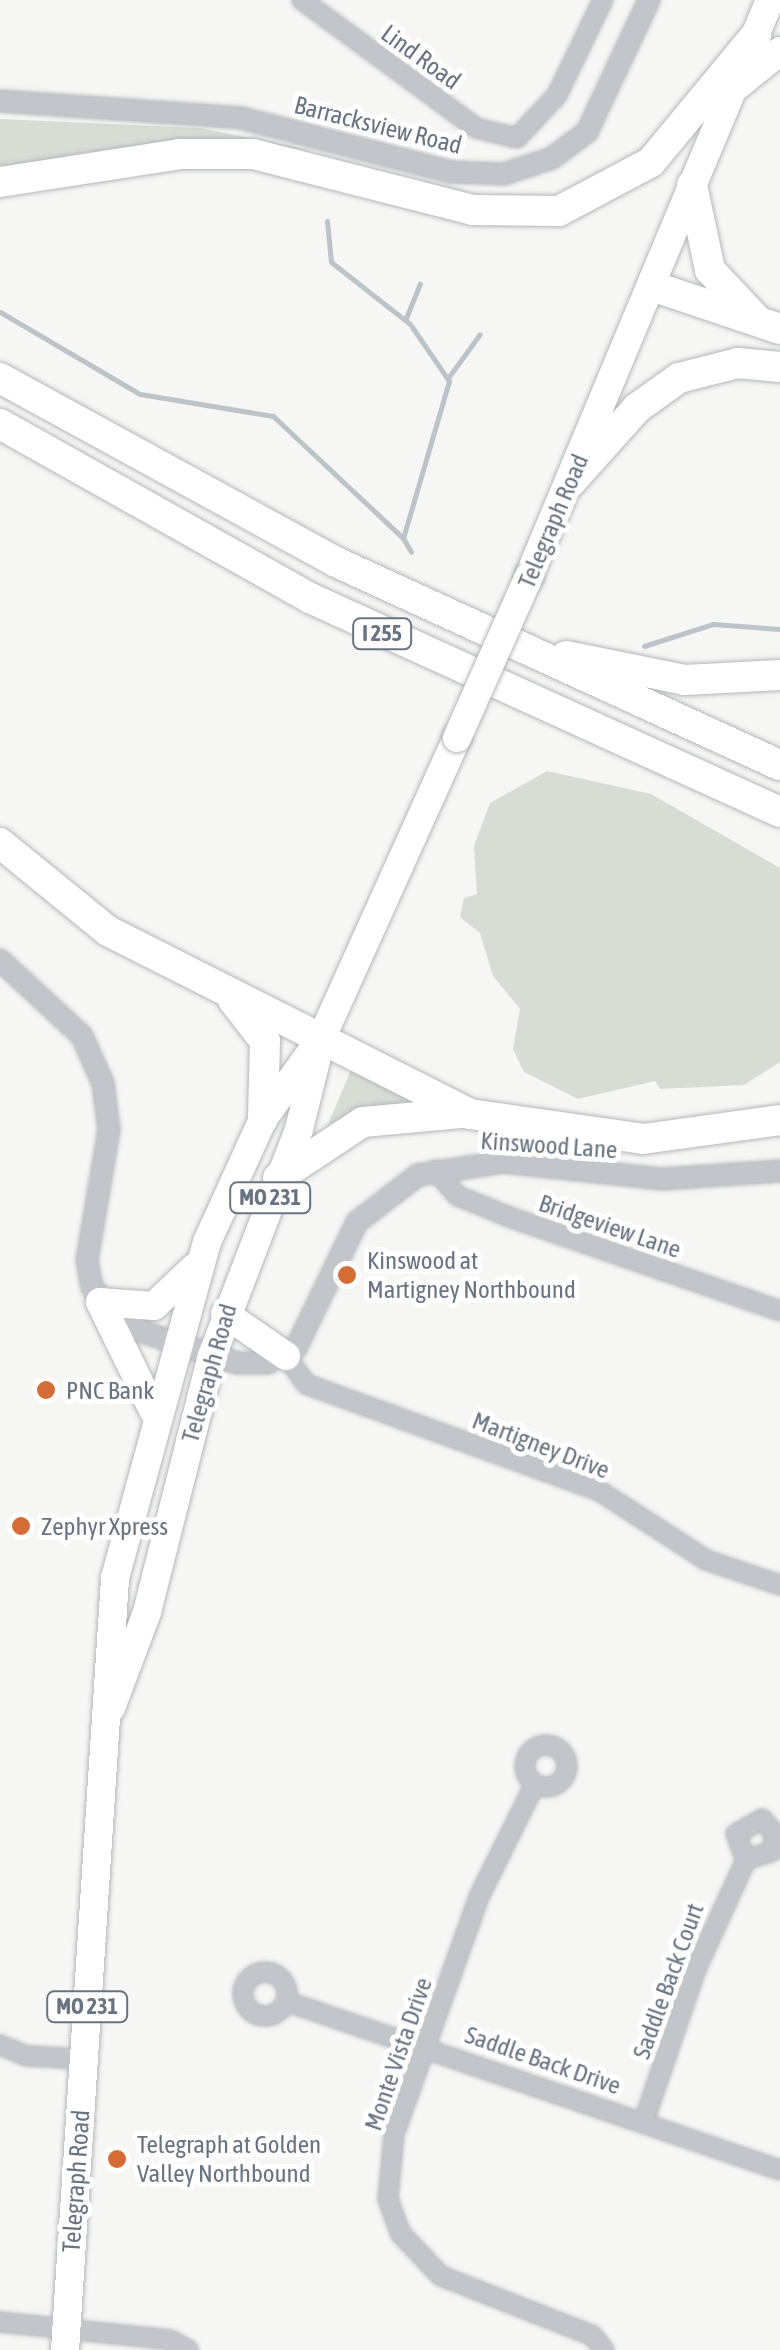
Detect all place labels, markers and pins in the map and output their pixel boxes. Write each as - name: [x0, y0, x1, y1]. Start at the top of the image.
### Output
- place label: Kinswood at Martigney Northbound: [367, 1246, 576, 1305]
- marker: Kinswood at Martigney Northbound: [336, 1264, 358, 1286]
- place label: PNC Bank: [66, 1375, 154, 1405]
- marker: PNC Bank: [35, 1379, 57, 1401]
- place label: Zephyr Xpress: [41, 1511, 168, 1541]
- marker: Zephyr Xpress: [10, 1515, 32, 1537]
- place label: Telegraph at Golden Valley Northbound: [137, 2130, 321, 2189]
- marker: Telegraph at Golden Valley Northbound: [106, 2148, 128, 2170]

